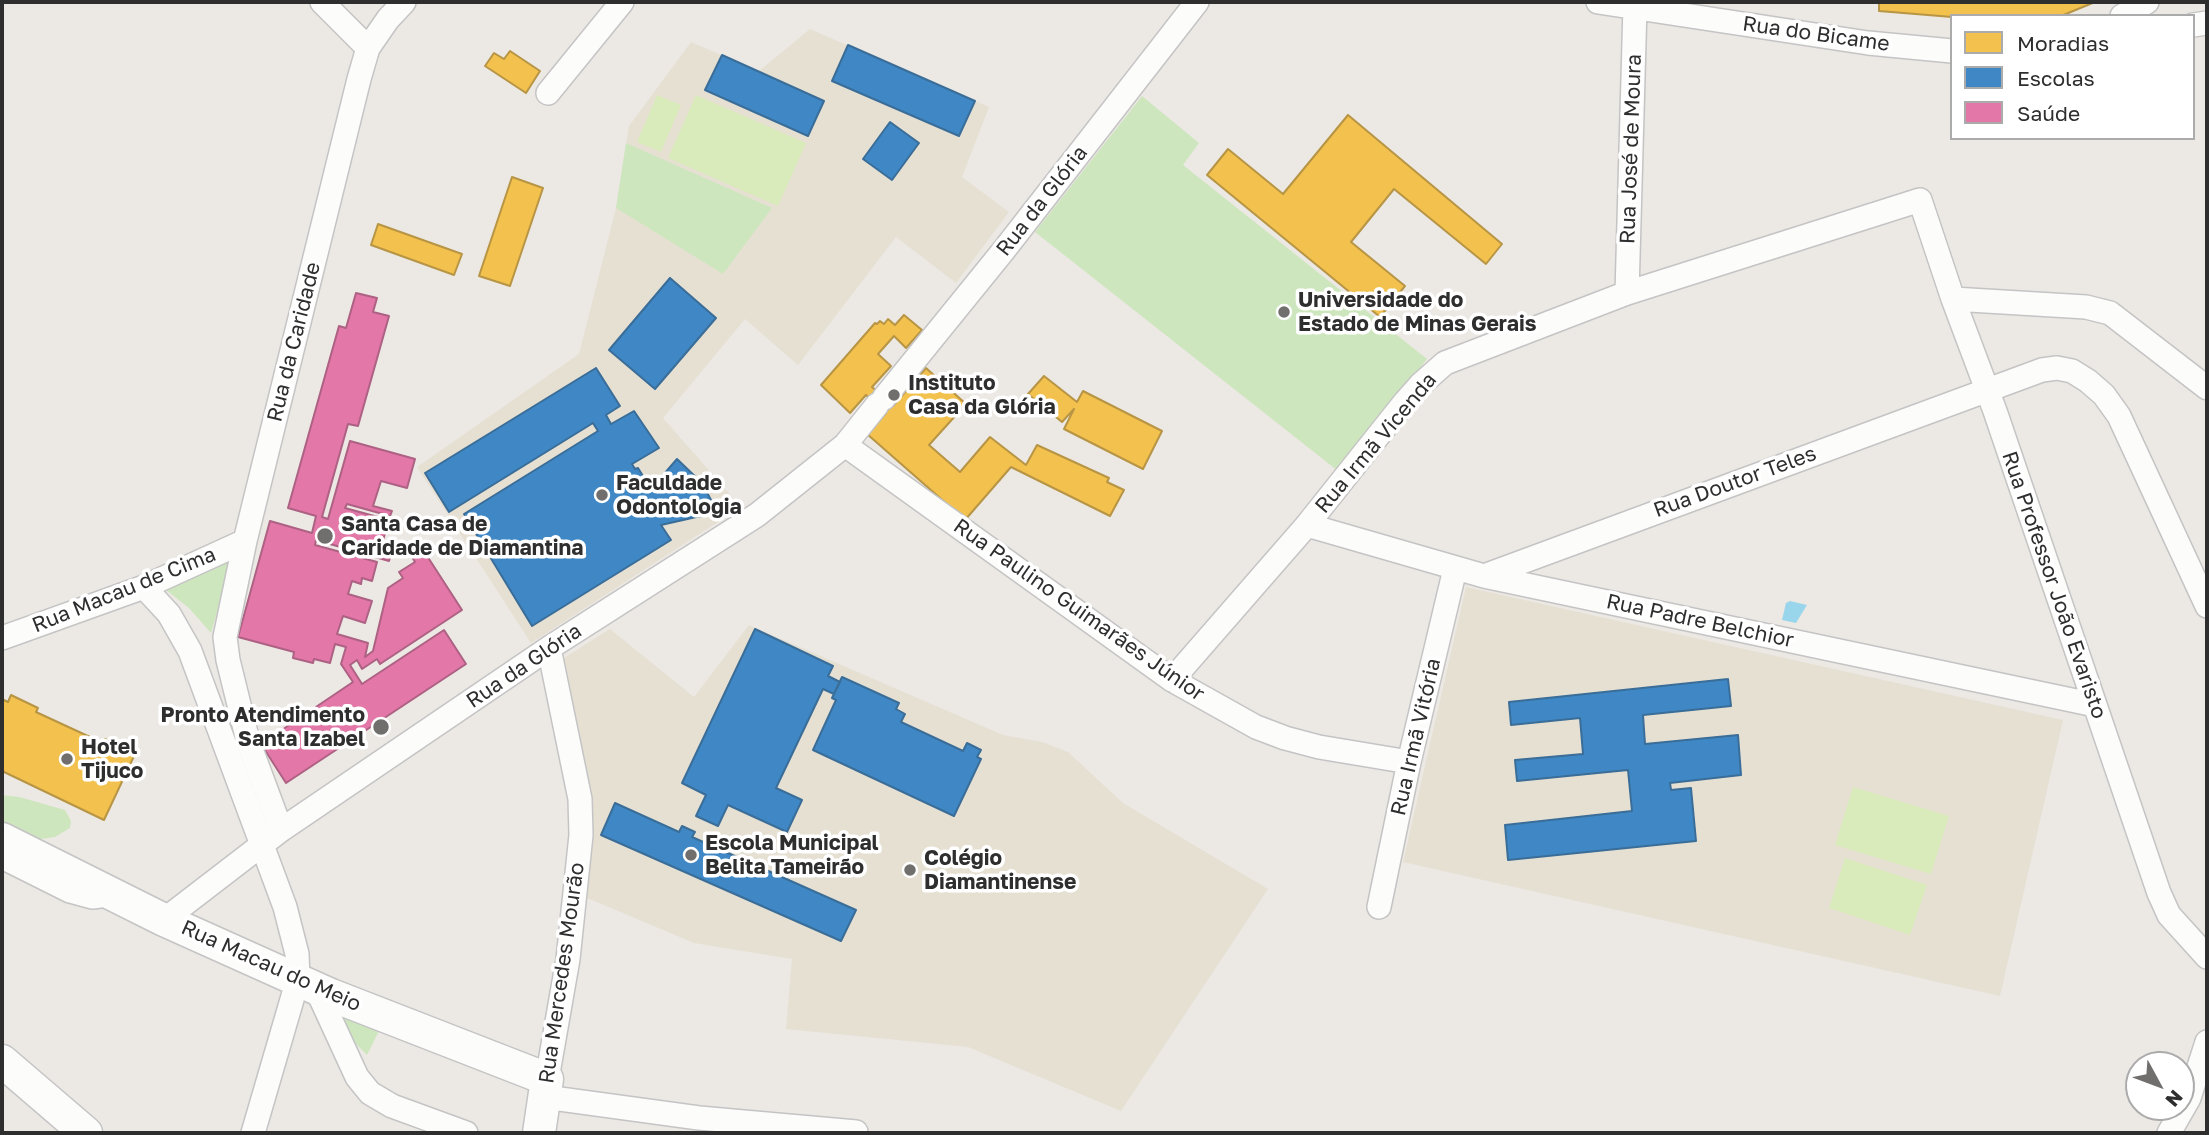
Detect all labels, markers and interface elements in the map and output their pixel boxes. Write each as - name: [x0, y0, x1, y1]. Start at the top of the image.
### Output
- street label: Rua do Bicame: [1741, 11, 1891, 57]
- legend: [1950, 14, 2195, 140]
- text: Moradias: [2017, 30, 2109, 56]
- street label: Rua José de Moura: [1615, 54, 1647, 244]
- text: Escolas: [2017, 65, 2095, 91]
- text: Saúde: [2017, 100, 2080, 126]
- street label: Rua da Glória: [991, 141, 1093, 261]
- street label: Rua da Caridade: [262, 260, 326, 424]
- place label: Universidade do Estado de Minas Gerais: [1298, 287, 1536, 337]
- marker: Universidade do Estado de Minas Gerais: [1276, 304, 1292, 320]
- street label: Rua Irmã Vicenda: [1310, 368, 1442, 518]
- place label: Instituto Casa da Glória: [908, 370, 1056, 420]
- marker: Instituto Casa da Glória: [886, 387, 902, 403]
- street label: Rua Doutor Teles: [1650, 441, 1820, 523]
- street label: Rua Professor João Evaristo: [1996, 448, 2112, 722]
- place label: Faculdade Odontologia: [616, 470, 742, 520]
- marker: Faculdade Odontologia: [594, 487, 610, 503]
- place label: Santa Casa de Caridade de Diamantina: [341, 511, 583, 561]
- street label: Rua Paulino Guimarães Júnior: [949, 513, 1209, 707]
- marker: Santa Casa de Caridade de Diamantina: [315, 526, 335, 546]
- street label: Rua Macau de Cima: [29, 542, 219, 638]
- street label: Rua Padre Belchior: [1604, 589, 1796, 653]
- street label: Rua da Glória: [462, 618, 586, 714]
- street label: Rua Irmã Vitória: [1386, 656, 1446, 818]
- place label: Pronto Atendimento Santa Izabel: [161, 702, 365, 752]
- marker: Pronto Atendimento Santa Izabel: [371, 717, 391, 737]
- place label: Hotel Tijuco: [81, 734, 143, 784]
- marker: Hotel Tijuco: [59, 751, 75, 767]
- place label: Escola Municipal Belita Tameirão: [705, 830, 879, 880]
- place label: Colégio Diamantinense: [924, 845, 1076, 895]
- marker: Escola Municipal Belita Tameirão: [683, 847, 699, 863]
- street label: Rua Mercedes Mourão: [534, 861, 590, 1085]
- marker: Colégio Diamantinense: [902, 862, 918, 878]
- street label: Rua Macau do Meio: [177, 915, 365, 1017]
- north arrow: [2125, 1051, 2195, 1121]
- text: N: [2161, 1086, 2188, 1112]

